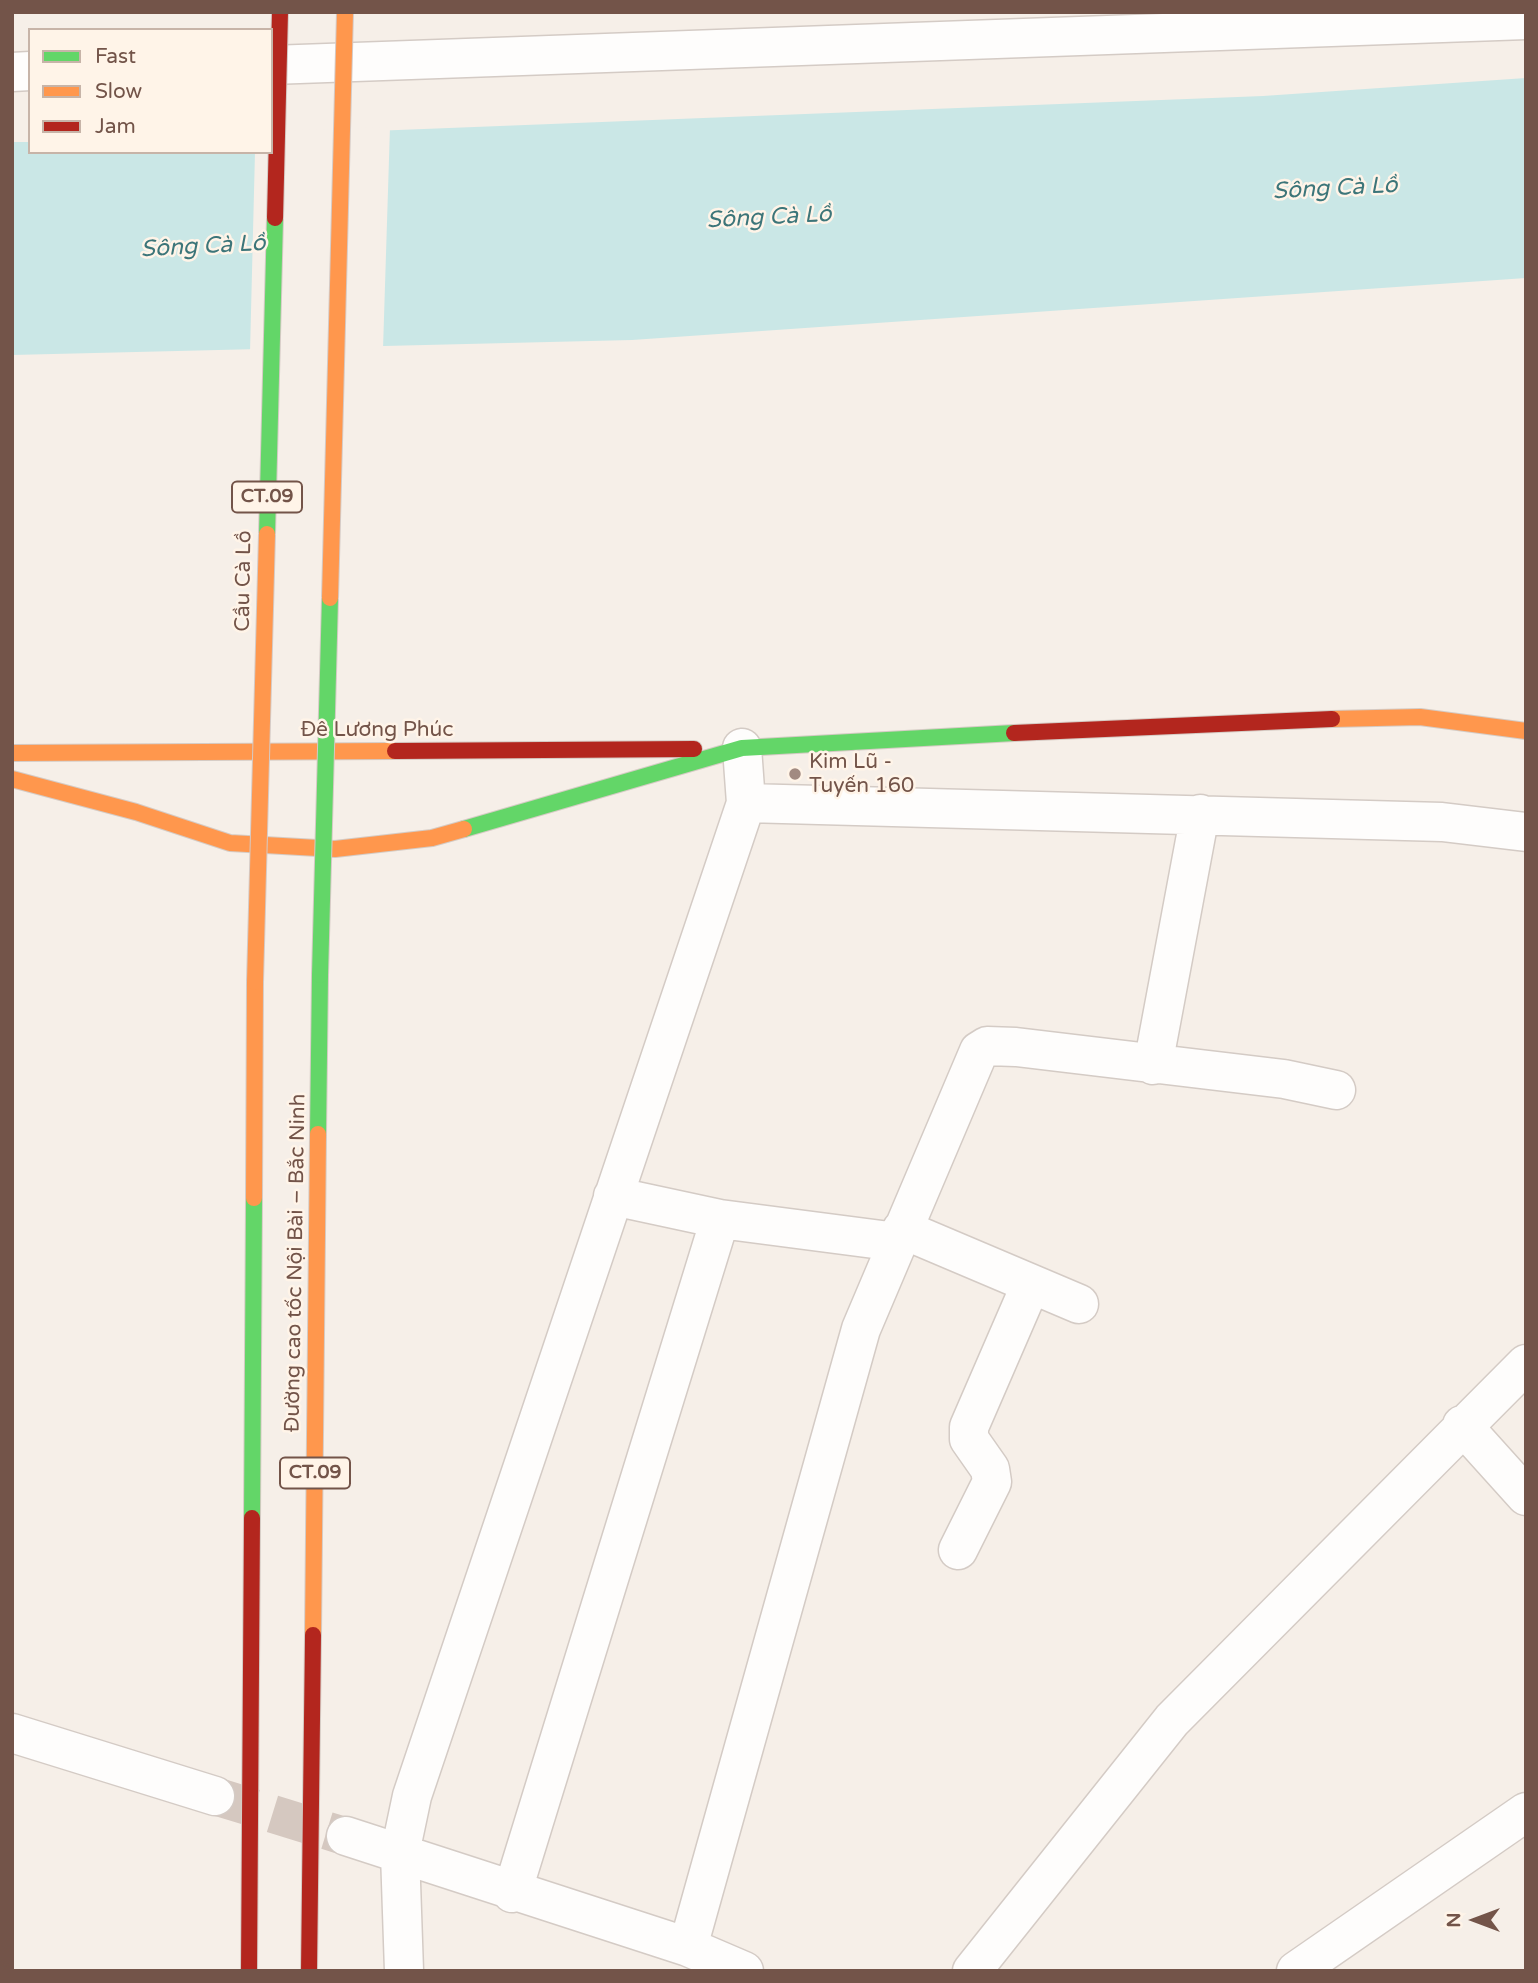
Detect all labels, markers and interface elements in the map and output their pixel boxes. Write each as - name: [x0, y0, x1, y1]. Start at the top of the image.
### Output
- legend: [28, 28, 273, 154]
- text: Fast: [95, 44, 136, 69]
- text: Slow: [95, 79, 142, 104]
- text: Jam: [95, 114, 136, 139]
- water label: Sông Cà Lồ: [1272, 172, 1398, 206]
- water label: Sông Cà Lồ: [706, 201, 832, 235]
- water label: Sông Cà Lồ: [140, 230, 266, 264]
- road number: CT.09: [232, 482, 302, 512]
- street label: Cầu Cà Lồ: [231, 530, 257, 632]
- street label: Đê Lương Phúc: [301, 717, 453, 743]
- place label: Kim Lũ - Tuyến 160: [809, 749, 914, 799]
- marker: Kim Lũ - Tuyến 160: [787, 766, 803, 782]
- street label: Đường cao tốc Nội Bài – Bắc Ninh: [280, 1093, 312, 1433]
- road number: CT.09: [280, 1457, 350, 1488]
- north arrow: [1440, 1885, 1510, 1955]
- text: N: [1443, 1912, 1465, 1928]

